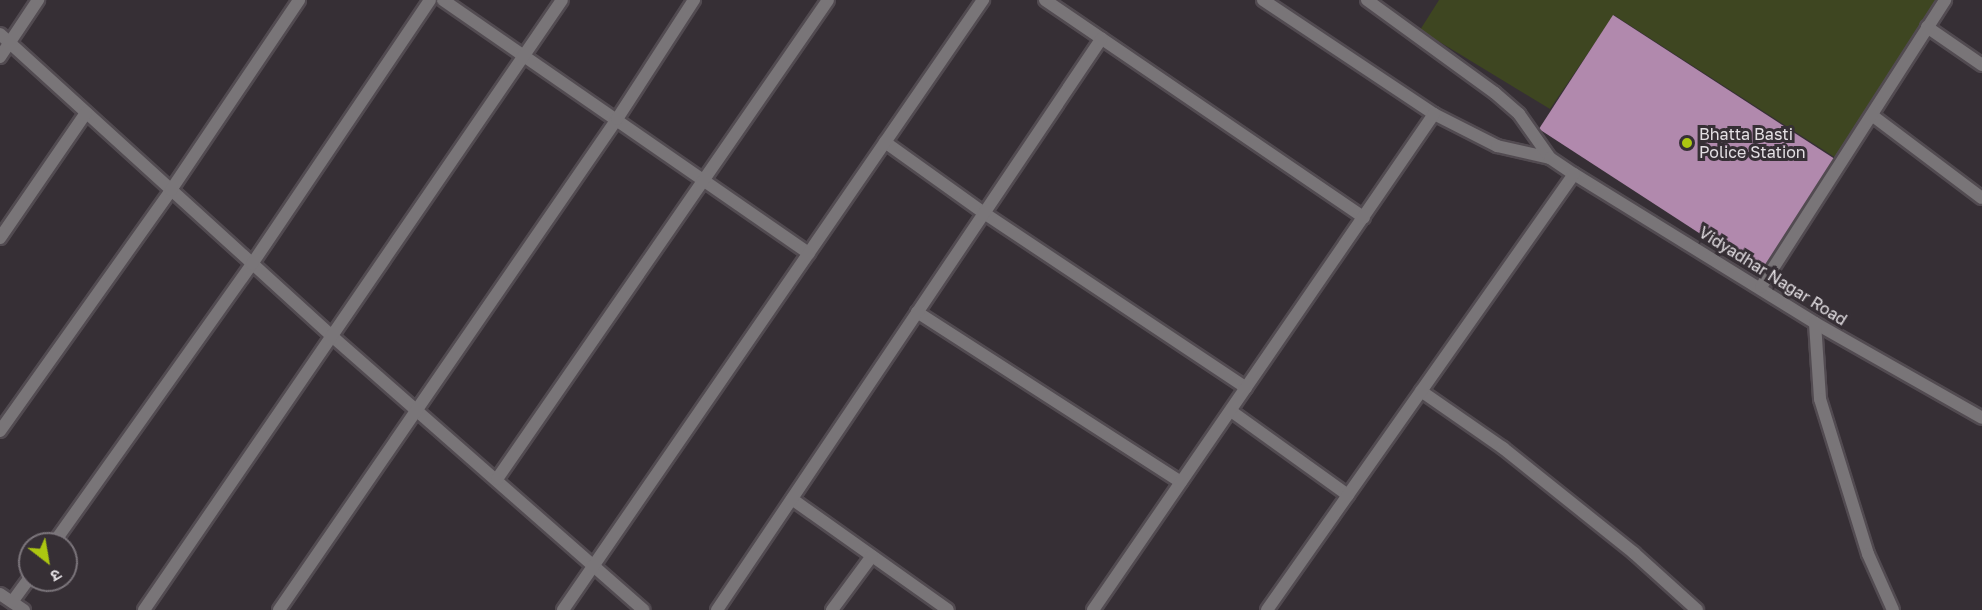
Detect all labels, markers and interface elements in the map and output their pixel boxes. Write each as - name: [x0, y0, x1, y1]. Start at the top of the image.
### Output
- place label: Bhatta Basti Police Station: [1699, 124, 1806, 162]
- marker: Bhatta Basti Police Station: [1680, 136, 1694, 150]
- street label: Vidyadhar Nagar Road: [1695, 223, 1851, 329]
- north arrow: [18, 532, 78, 592]
- text: उ: [47, 565, 65, 587]

